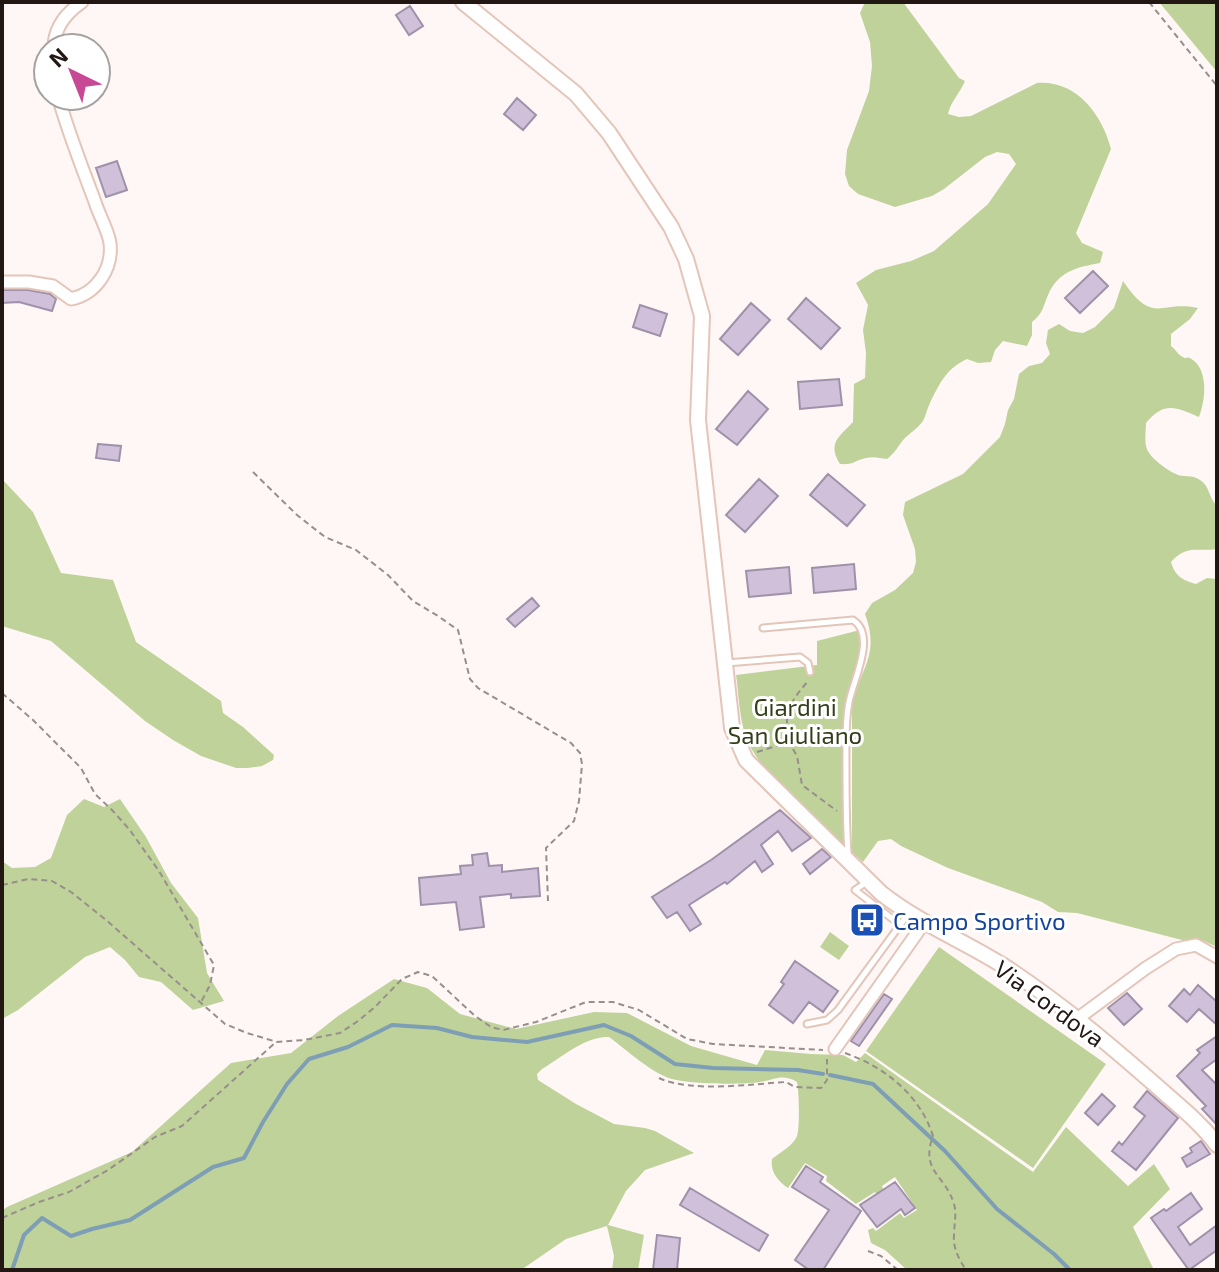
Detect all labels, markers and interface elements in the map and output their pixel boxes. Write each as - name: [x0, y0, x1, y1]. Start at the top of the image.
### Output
- north arrow: [32, 32, 112, 112]
- text: N: [43, 42, 72, 72]
- park label: Giardini San Giuliano: [728, 692, 862, 749]
- bus stop icon: Campo Sportivo: [848, 901, 886, 939]
- place label: Campo Sportivo: [893, 906, 1066, 935]
- street label: Via Cordova: [989, 953, 1111, 1053]

